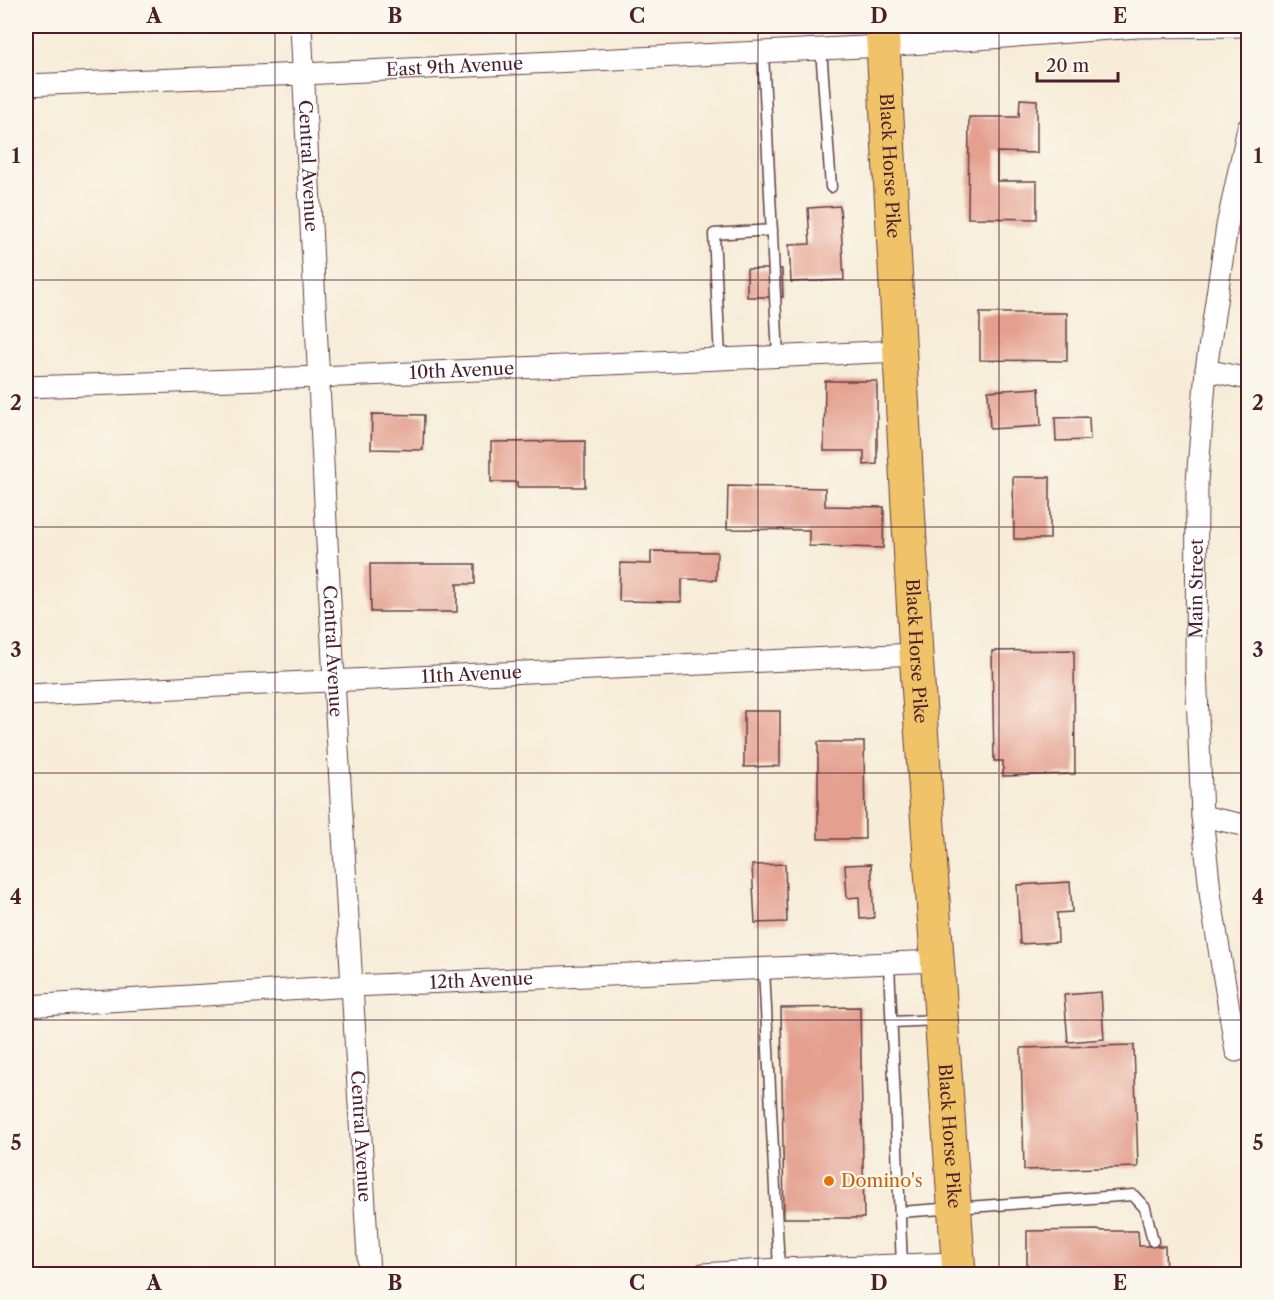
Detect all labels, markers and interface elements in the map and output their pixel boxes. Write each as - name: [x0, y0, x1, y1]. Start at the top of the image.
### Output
- text: A: [145, 4, 162, 28]
- text: B: [388, 4, 403, 28]
- text: C: [629, 4, 645, 28]
- text: D: [870, 4, 888, 28]
- text: E: [1113, 4, 1127, 28]
- scale bar: [1037, 45, 1118, 83]
- street label: East 9th Avenue: [386, 52, 524, 81]
- text: 20 m: [1046, 55, 1090, 77]
- street label: Black Horse Pike: [875, 93, 904, 239]
- street label: Central Avenue: [294, 99, 322, 232]
- text: 1: [12, 144, 21, 168]
- text: 1: [1254, 144, 1263, 168]
- street label: 10th Avenue: [409, 357, 515, 384]
- text: 2: [10, 391, 22, 415]
- text: 2: [1252, 391, 1264, 415]
- street label: Main Street: [1185, 538, 1208, 639]
- street label: Black Horse Pike: [901, 578, 932, 724]
- street label: Central Avenue: [318, 585, 347, 718]
- text: 3: [10, 638, 22, 662]
- text: 3: [1252, 638, 1264, 662]
- street label: 11th Avenue: [421, 661, 522, 688]
- text: 4: [10, 885, 22, 909]
- text: 4: [1252, 885, 1264, 909]
- street label: 12th Avenue: [429, 967, 534, 994]
- street label: Black Horse Pike: [933, 1063, 965, 1209]
- street label: Central Avenue: [346, 1070, 376, 1203]
- text: 5: [10, 1131, 22, 1155]
- text: 5: [1252, 1131, 1264, 1155]
- place label: Domino's: [841, 1170, 922, 1192]
- marker: Domino's: [822, 1174, 836, 1188]
- text: A: [145, 1271, 162, 1295]
- text: B: [388, 1271, 403, 1295]
- text: C: [629, 1271, 645, 1295]
- text: D: [870, 1271, 888, 1295]
- text: E: [1113, 1271, 1127, 1295]

